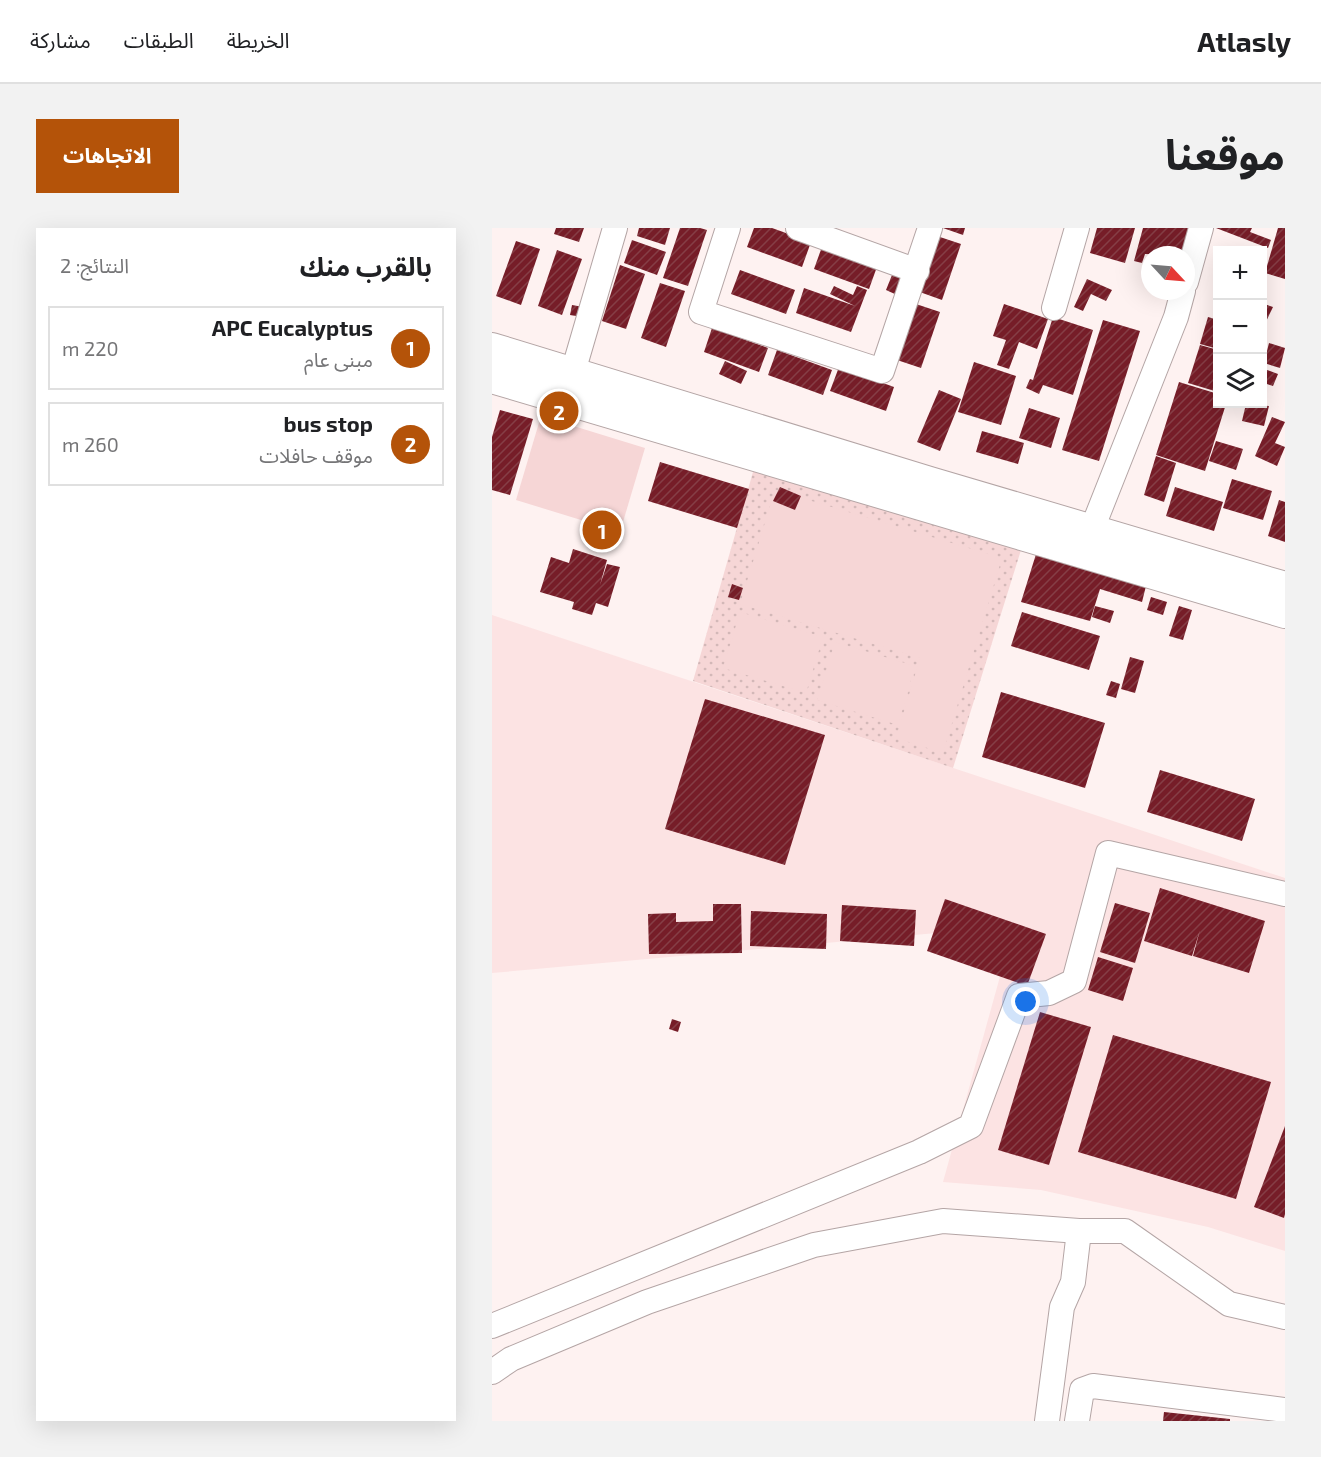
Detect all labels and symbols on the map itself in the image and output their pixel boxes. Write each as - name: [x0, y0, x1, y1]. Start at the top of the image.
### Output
- north arrow: [1141, 246, 1195, 300]
- pin: 2: [540, 388, 578, 434]
- pin: 1: [582, 508, 622, 552]
- your location: [1011, 987, 1040, 1016]

